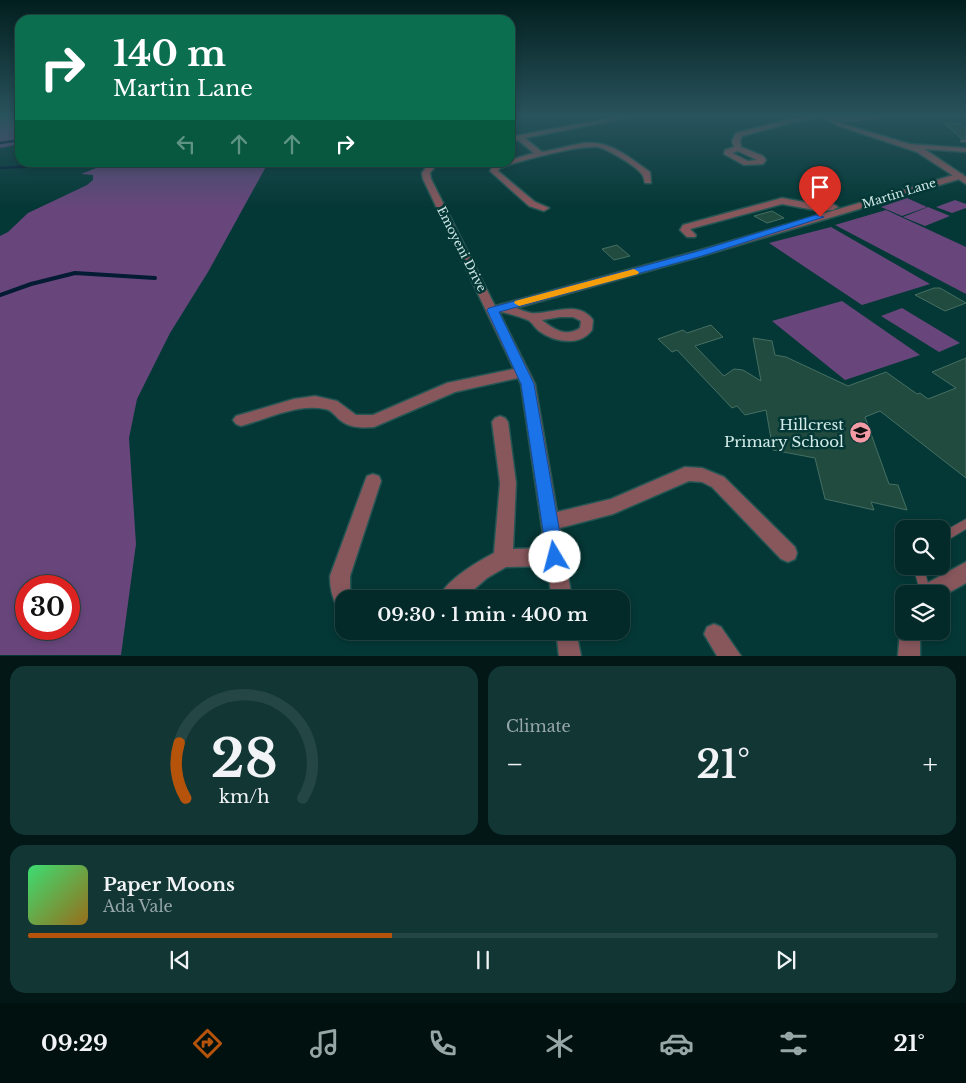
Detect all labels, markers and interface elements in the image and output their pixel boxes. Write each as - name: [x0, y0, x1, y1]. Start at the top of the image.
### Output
- text: 140 m: [113, 32, 226, 75]
- icon: right: [30, 35, 95, 100]
- text: Martin Lane: [113, 75, 253, 102]
- icon: left: [172, 130, 200, 158]
- icon: ahead: [225, 130, 253, 158]
- icon: ahead: [278, 130, 306, 158]
- icon: right: [331, 130, 359, 158]
- pin: [799, 166, 841, 217]
- icon: arrive: [806, 173, 834, 201]
- street label: Martin Lane: [860, 175, 938, 211]
- street label: Emoyeni Drive: [434, 204, 490, 294]
- place label: Hillcrest Primary School: [724, 415, 844, 451]
- school or university icon: Hillcrest Primary School: [848, 421, 872, 445]
- map controls: [895, 520, 950, 640]
- button: search: [895, 520, 950, 575]
- position arrow: [528, 530, 580, 582]
- speed limit sign: 30: [15, 575, 80, 640]
- button: layers: [895, 585, 950, 640]
- text: 09:30 · 1 min · 400 m: [377, 603, 588, 626]
- text: Climate: [506, 716, 571, 736]
- text: 28: [211, 727, 277, 791]
- text: 21°: [696, 741, 750, 788]
- text: −: [506, 747, 524, 782]
- text: +: [923, 747, 938, 782]
- text: km/h: [219, 786, 269, 808]
- text: Paper Moons: [103, 873, 235, 896]
- text: Ada Vale: [103, 896, 173, 916]
- icon: previous: [166, 946, 194, 974]
- icon: pause: [469, 946, 497, 974]
- icon: next: [772, 946, 800, 974]
- icon: directions: [190, 1026, 225, 1061]
- icon: music: [307, 1026, 342, 1061]
- icon: phone: [425, 1026, 460, 1061]
- icon: climate: [542, 1026, 577, 1061]
- icon: car: [659, 1026, 694, 1061]
- icon: filters: [776, 1026, 811, 1061]
- text: 09:29: [41, 1030, 108, 1057]
- text: 21°: [894, 1030, 925, 1057]

